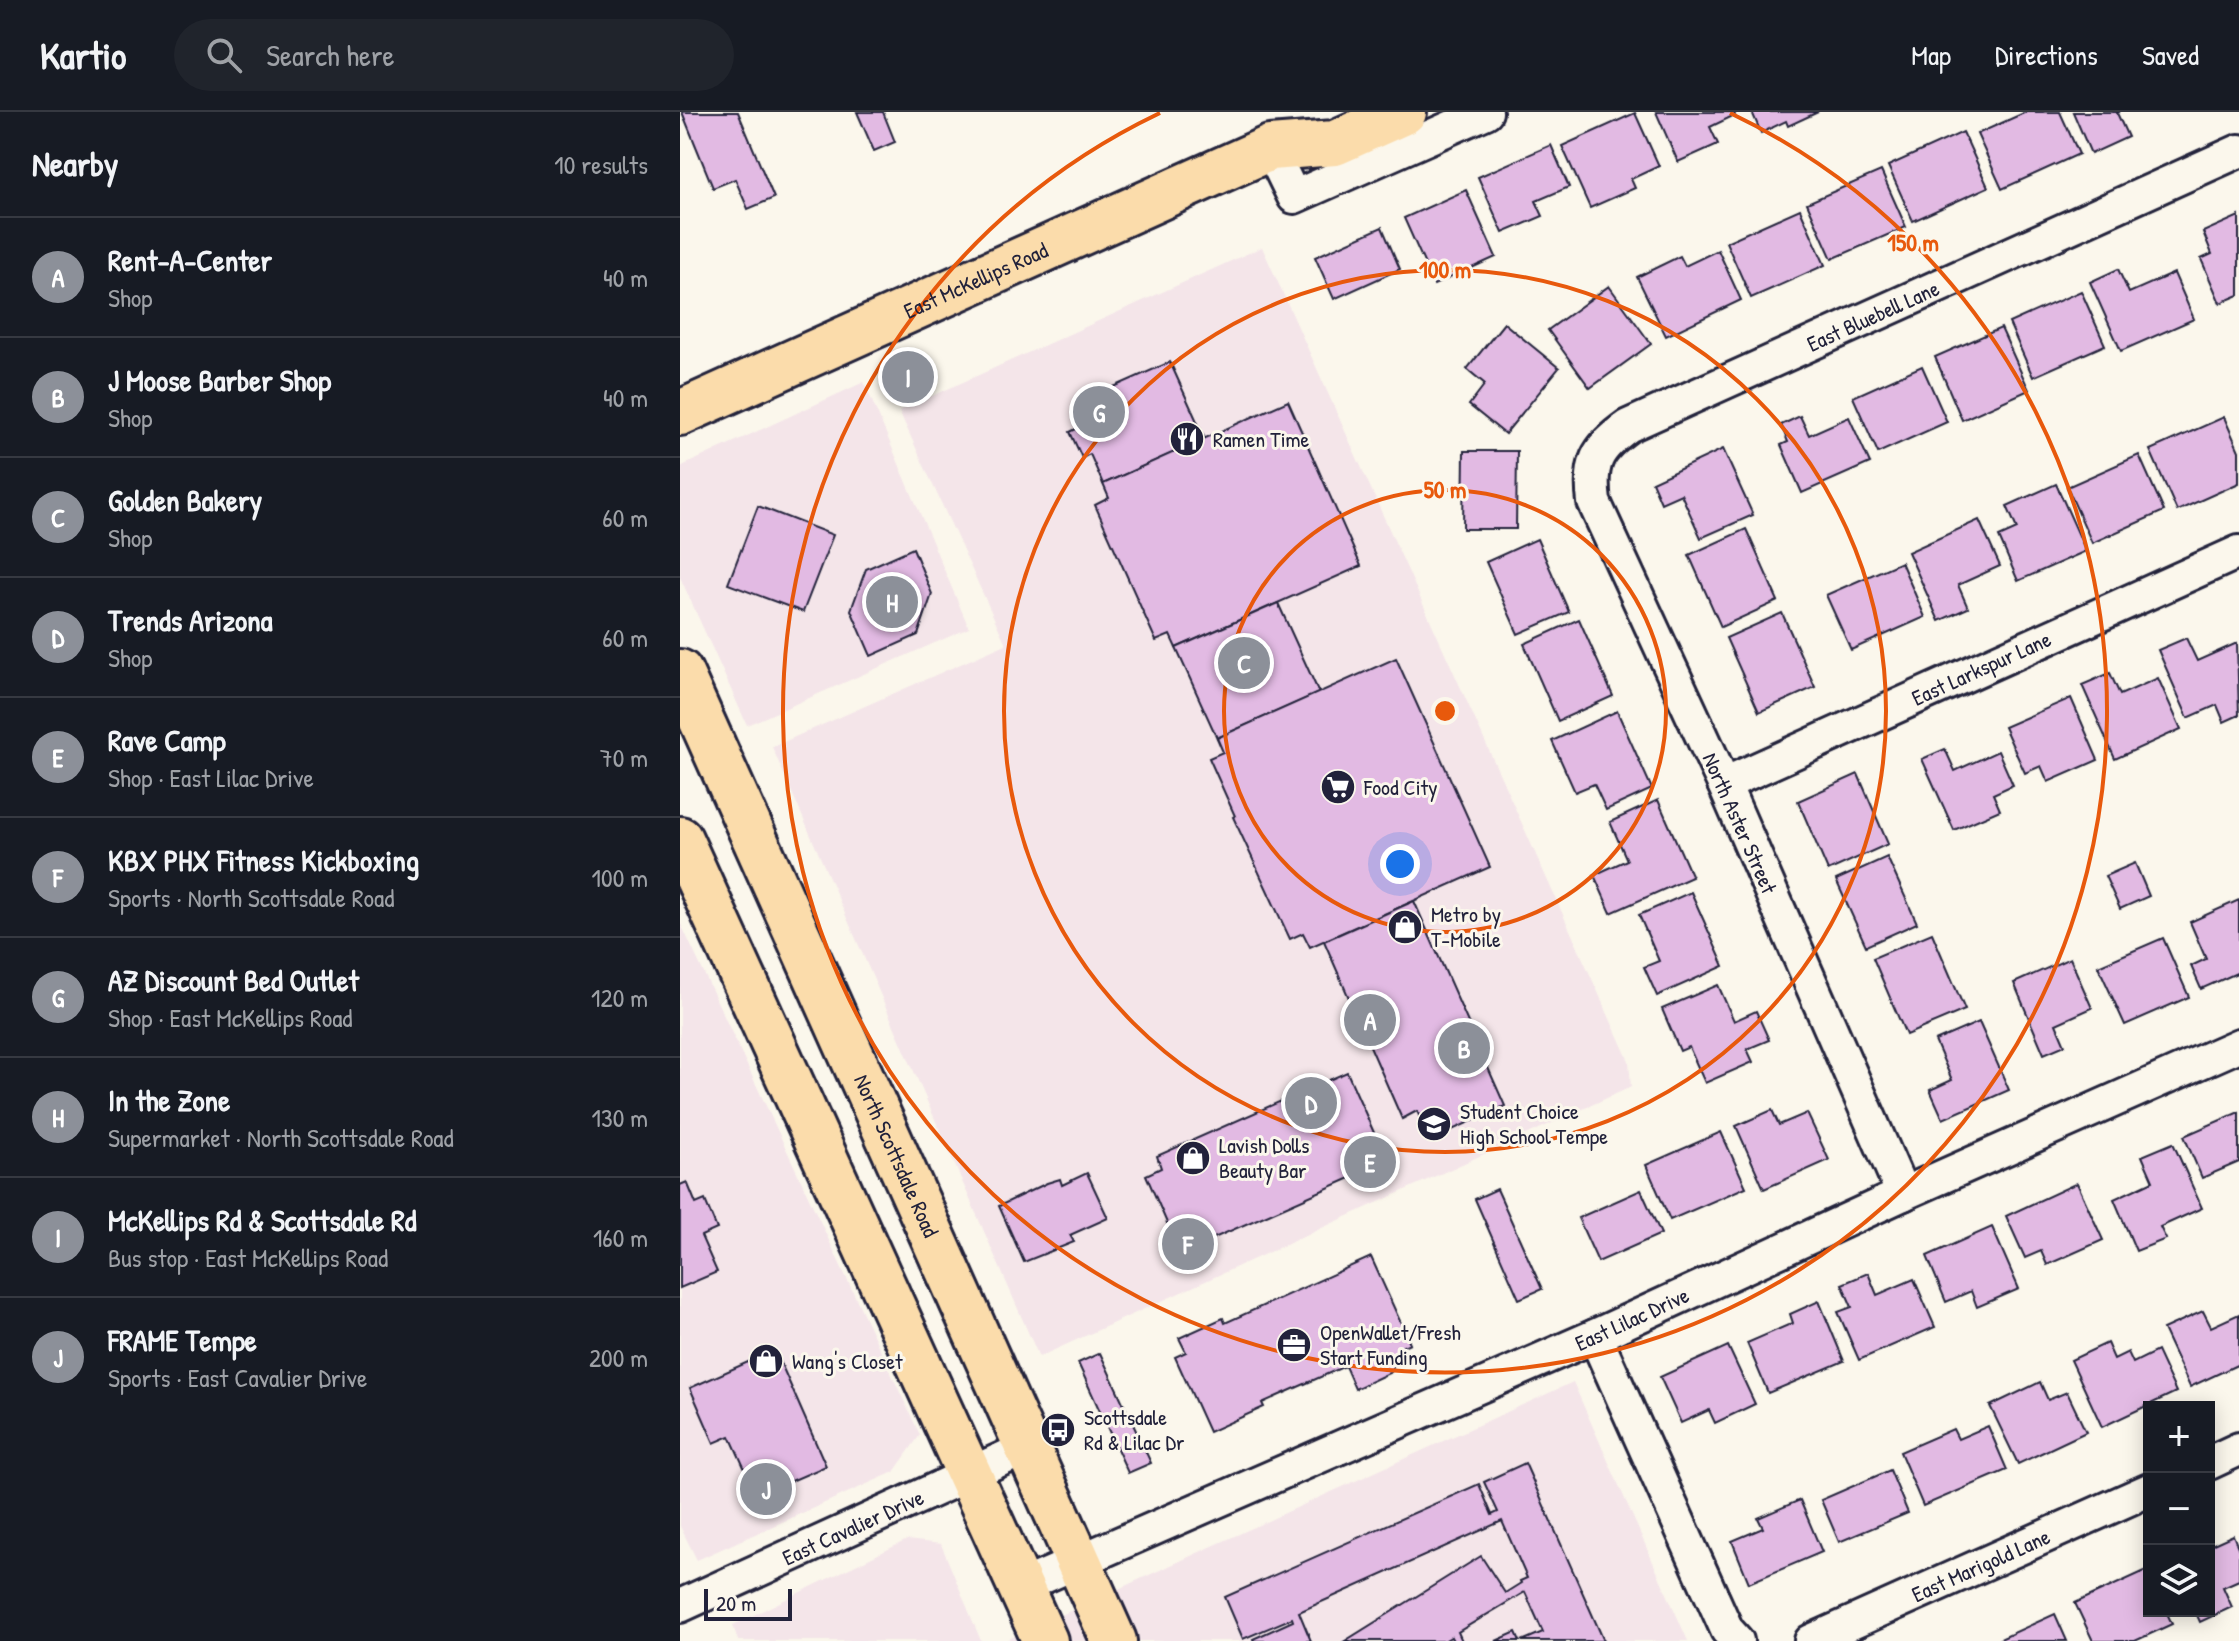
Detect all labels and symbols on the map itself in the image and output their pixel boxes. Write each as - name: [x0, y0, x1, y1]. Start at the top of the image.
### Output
- text: 150 m: [1887, 226, 1939, 258]
- street label: East McKellips Road: [899, 235, 1053, 326]
- text: 100 m: [1419, 253, 1471, 285]
- street label: East Bluebell Lane: [1802, 273, 1944, 359]
- pin: I: [882, 347, 934, 407]
- pin: G: [1073, 382, 1125, 442]
- restaurant icon: Ramen Time: [1168, 420, 1206, 458]
- place label: Ramen Time: [1213, 424, 1310, 454]
- text: 50 m: [1424, 473, 1466, 505]
- pin: H: [866, 572, 918, 632]
- street label: East Larkspur Lane: [1907, 624, 2056, 713]
- pin: C: [1218, 633, 1270, 693]
- centre of rings: [1431, 697, 1459, 725]
- street label: North Aster Street: [1696, 748, 1785, 899]
- supermarket icon: Food City: [1319, 768, 1357, 806]
- place label: Food City: [1363, 772, 1437, 802]
- your location: [1380, 844, 1420, 884]
- place label: Metro by T-Mobile: [1431, 899, 1501, 954]
- shop icon: Metro by T-Mobile: [1386, 908, 1424, 946]
- pin: A: [1344, 990, 1396, 1050]
- pin: B: [1438, 1018, 1490, 1078]
- street label: North Scottsdale Road: [847, 1070, 946, 1242]
- pin: D: [1285, 1073, 1337, 1133]
- place label: Student Choice High School Tempe: [1460, 1096, 1608, 1151]
- school or university icon: Student Choice High School Tempe: [1415, 1105, 1453, 1143]
- place label: Lavish Dolls Beauty Bar: [1219, 1130, 1310, 1185]
- pin: E: [1344, 1132, 1396, 1192]
- shop icon: Lavish Dolls Beauty Bar: [1174, 1139, 1212, 1177]
- pin: F: [1162, 1214, 1214, 1274]
- street label: East Lilac Drive: [1570, 1280, 1694, 1358]
- place label: OpenWallet/Fresh Start Funding: [1320, 1317, 1461, 1372]
- office icon: OpenWallet/Fresh Start Funding: [1275, 1326, 1313, 1364]
- shop icon: Wang's Closet: [747, 1342, 785, 1380]
- place label: Wang's Closet: [792, 1346, 903, 1376]
- place label: Scottsdale Rd & Lilac Dr: [1084, 1402, 1185, 1457]
- bus stop icon: Scottsdale Rd & Lilac Dr: [1039, 1411, 1077, 1449]
- pin: J: [740, 1459, 792, 1519]
- street label: East Cavalier Drive: [777, 1482, 928, 1572]
- street label: East Marigold Lane: [1907, 1521, 2055, 1609]
- scale bar: [704, 1585, 792, 1621]

